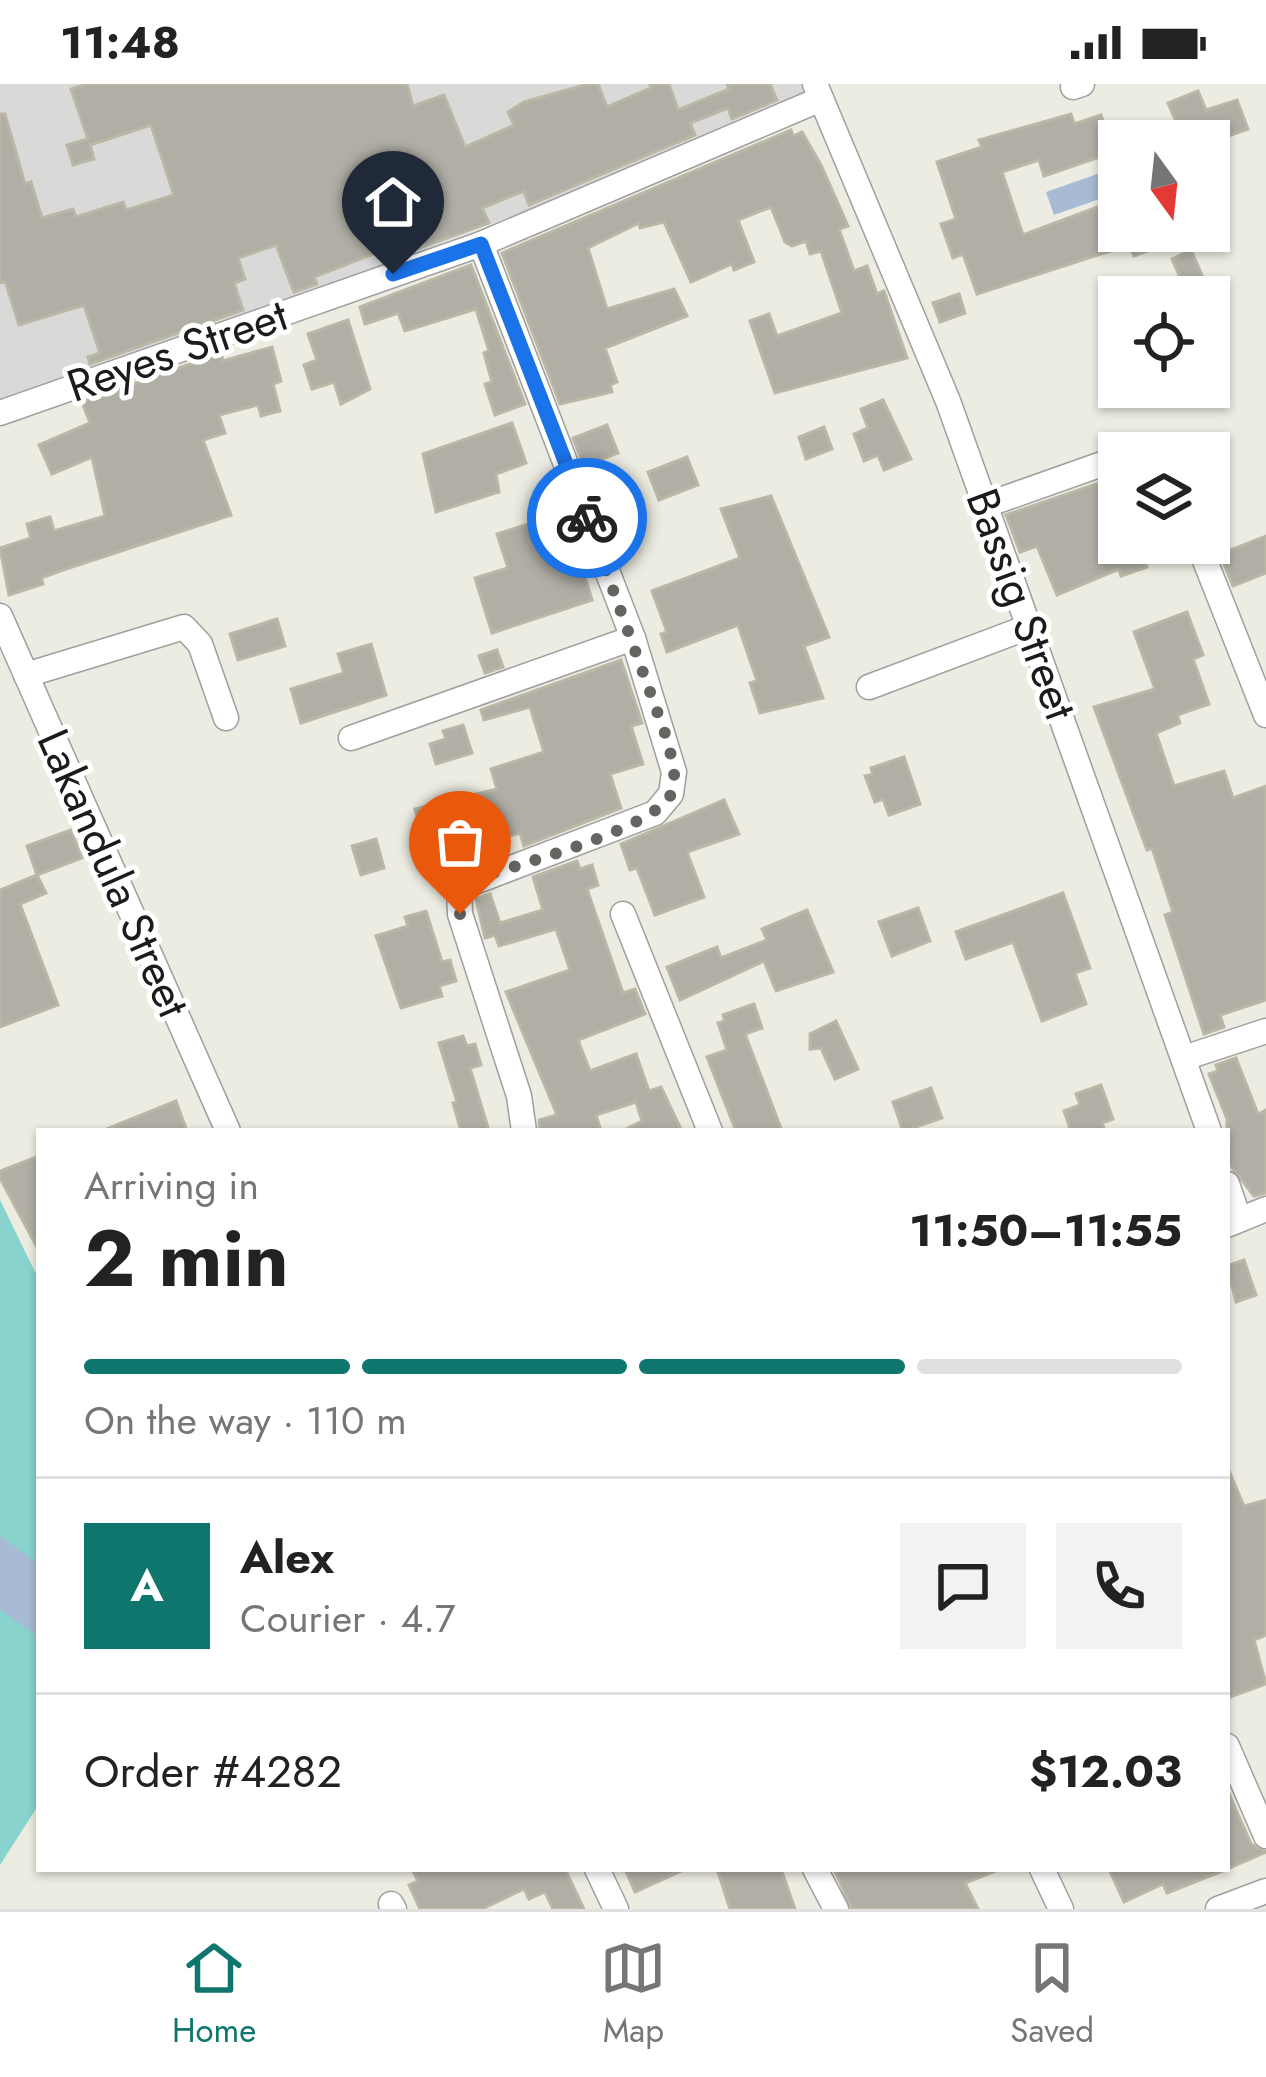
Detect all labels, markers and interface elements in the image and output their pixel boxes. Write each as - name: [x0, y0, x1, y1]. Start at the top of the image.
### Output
- text: 11:48: [60, 10, 180, 75]
- north arrow: [1098, 120, 1230, 252]
- map controls: [1098, 120, 1230, 564]
- pin: [342, 151, 444, 274]
- icon: home: [360, 169, 426, 235]
- button: locate: [1098, 276, 1230, 408]
- street label: Reyes Street: [58, 282, 296, 418]
- button: layers: [1098, 432, 1230, 564]
- courier: [527, 458, 647, 578]
- street label: Bassig Street: [950, 480, 1093, 729]
- icon: bike: [554, 485, 620, 551]
- street label: Lakandula Street: [21, 719, 206, 1028]
- pin: [409, 791, 511, 914]
- icon: bag: [427, 809, 493, 875]
- text: Arriving in: [84, 1157, 259, 1214]
- text: 11:50–11:55: [909, 1198, 1182, 1263]
- text: 2 min: [84, 1203, 289, 1315]
- text: On the way · 110 m: [84, 1392, 407, 1449]
- button: chat: [900, 1523, 1026, 1649]
- button: phone: [1056, 1523, 1182, 1649]
- text: Alex: [240, 1525, 334, 1590]
- text: A: [130, 1553, 164, 1618]
- text: Courier · 4.7: [240, 1590, 455, 1647]
- text: Order #4282: [84, 1739, 342, 1804]
- text: $12.03: [1029, 1739, 1182, 1804]
- tab: Home: [172, 1935, 256, 2054]
- tab: Map: [600, 1935, 666, 2054]
- tab: Saved: [1010, 1935, 1094, 2054]

